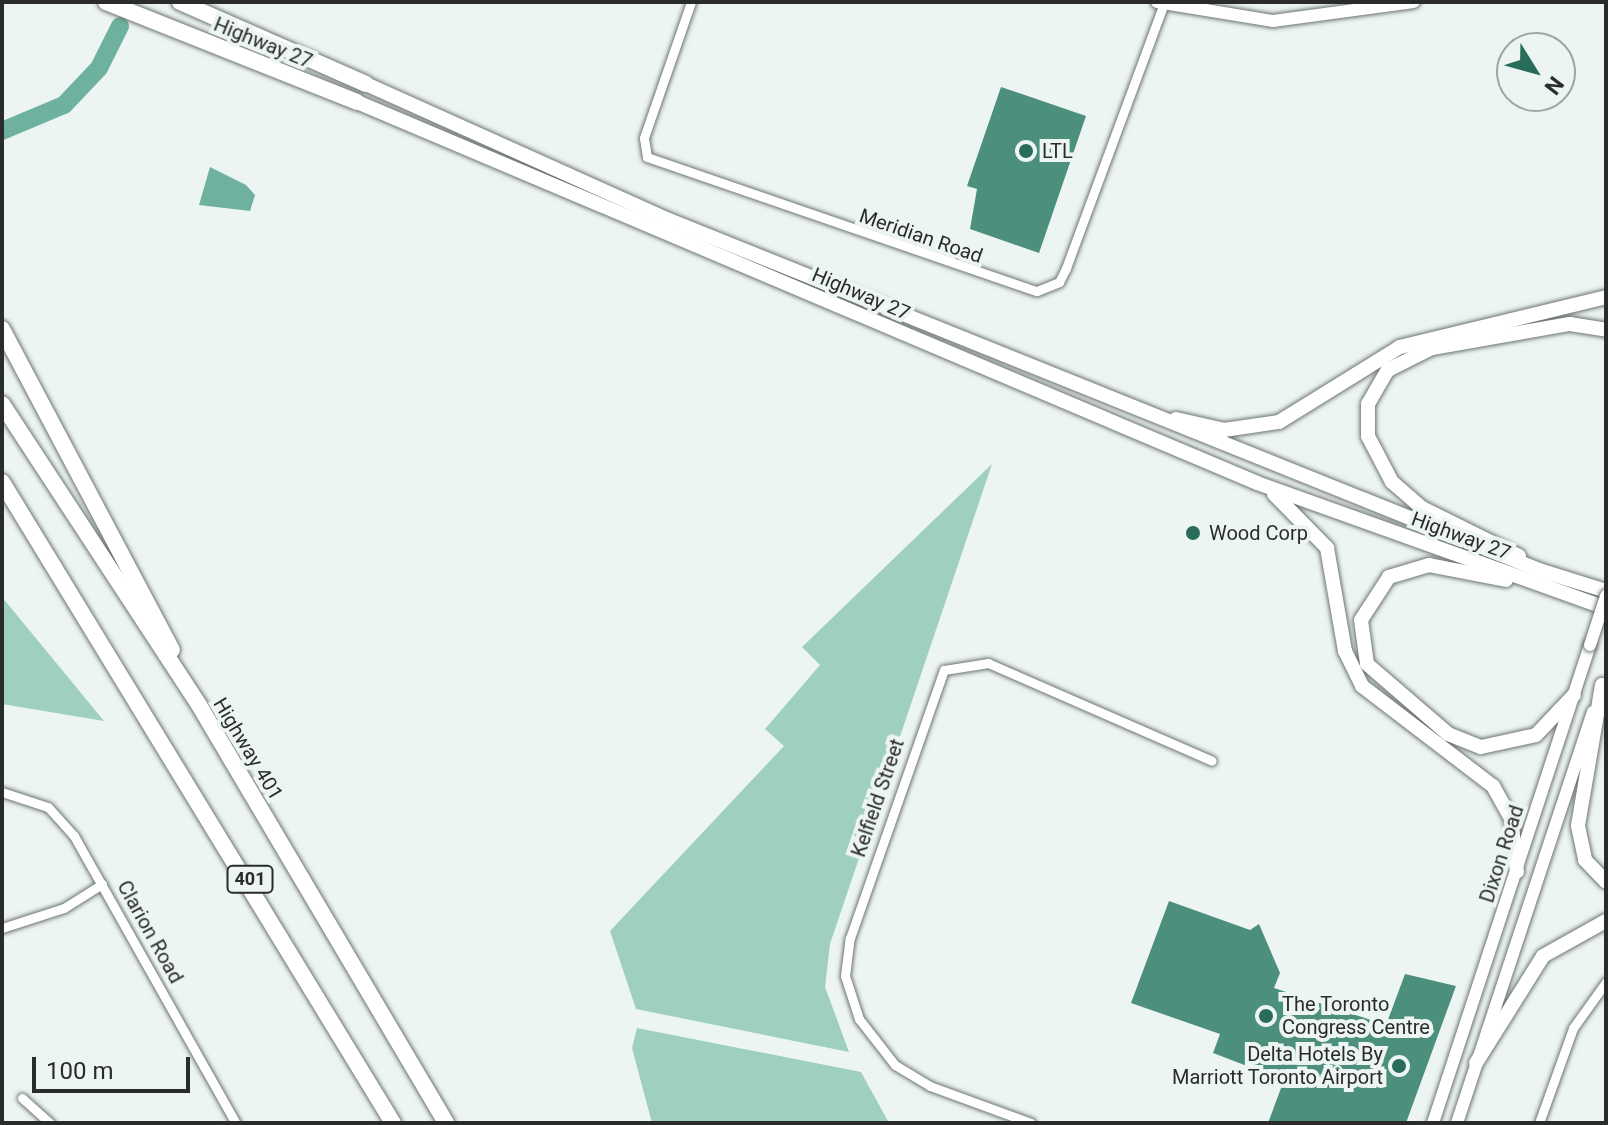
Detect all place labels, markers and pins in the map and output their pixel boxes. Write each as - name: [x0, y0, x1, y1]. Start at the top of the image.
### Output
- place label: LTL: [1042, 139, 1073, 163]
- marker: LTL: [1017, 142, 1035, 160]
- place label: Wood Corp: [1209, 521, 1308, 545]
- marker: Wood Corp: [1184, 524, 1202, 542]
- place label: The Toronto Congress Centre: [1282, 992, 1430, 1039]
- marker: The Toronto Congress Centre: [1257, 1007, 1275, 1025]
- place label: Delta Hotels By Marriott Toronto Airport: [1172, 1042, 1383, 1089]
- marker: Delta Hotels By Marriott Toronto Airport: [1390, 1057, 1408, 1075]

